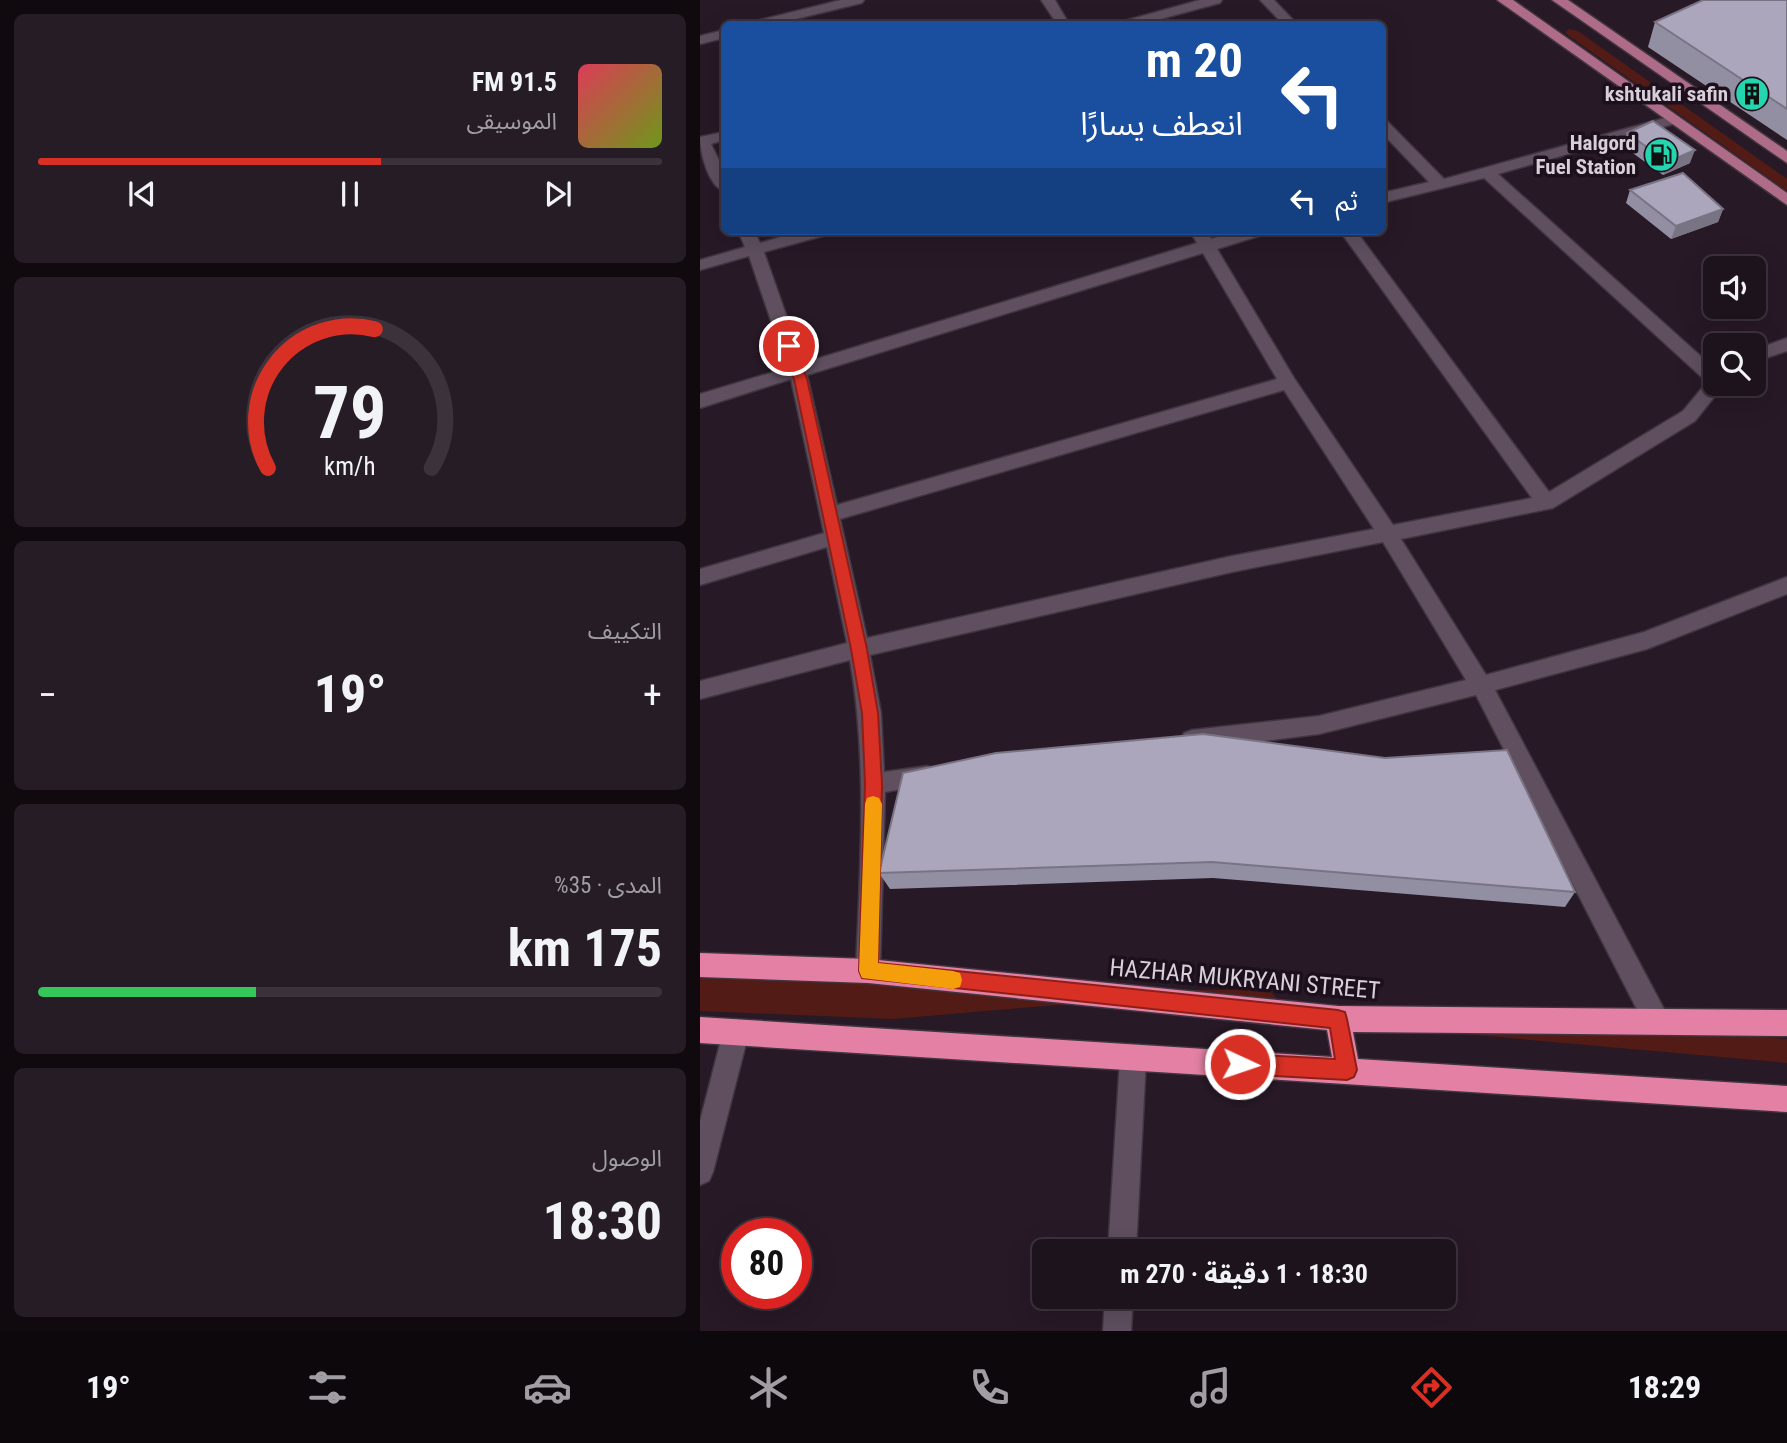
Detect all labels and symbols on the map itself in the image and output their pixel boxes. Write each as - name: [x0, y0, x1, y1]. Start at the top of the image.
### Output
- building icon: kshtukali safin: [1733, 75, 1771, 113]
- place label: kshtukali safin: [1605, 82, 1728, 106]
- place label: Halgord Fuel Station: [1536, 131, 1636, 179]
- fuel station icon: Halgord Fuel Station: [1642, 136, 1680, 174]
- pin: [759, 316, 819, 376]
- street label: HAZHAR MUKRYANI STREET: [1109, 953, 1381, 1005]
- position arrow: [1203, 1027, 1277, 1101]
- speed limit sign: 80: [721, 1218, 812, 1309]

